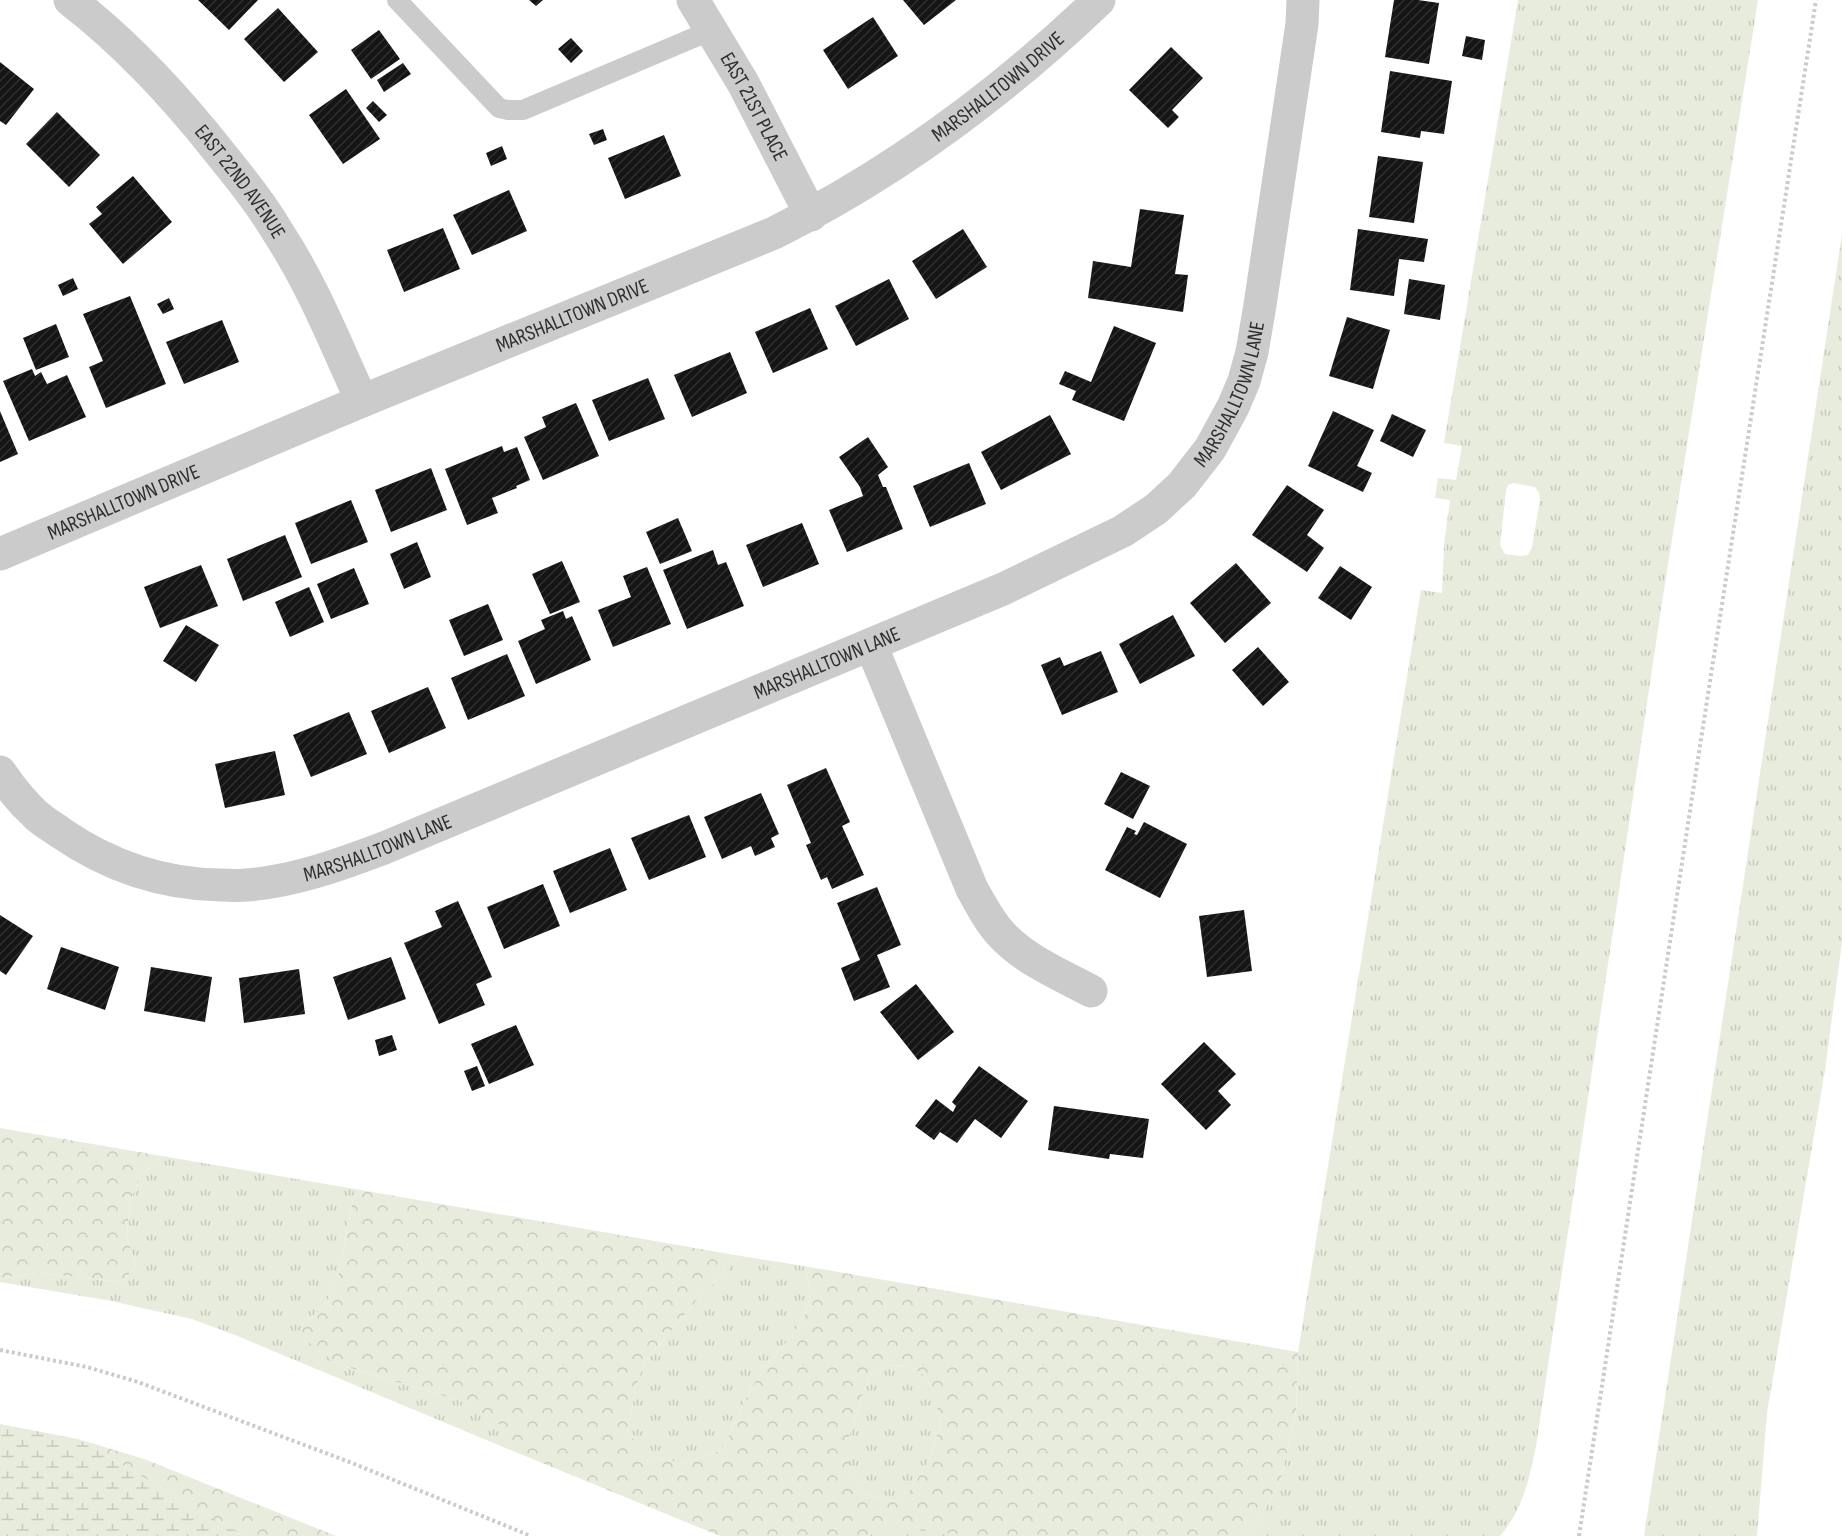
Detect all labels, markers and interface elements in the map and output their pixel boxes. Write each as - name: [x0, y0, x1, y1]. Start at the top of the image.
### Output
- street label: MARSHALLTOWN DRIVE: [927, 26, 1069, 147]
- street label: EAST 21ST PLACE: [715, 48, 793, 165]
- street label: EAST 22ND AVENUE: [190, 119, 291, 243]
- street label: MARSHALLTOWN DRIVE: [492, 273, 652, 358]
- street label: MARSHALLTOWN LANE: [1188, 319, 1270, 472]
- street label: MARSHALLTOWN DRIVE: [44, 459, 203, 545]
- street label: MARSHALLTOWN LANE: [750, 621, 904, 705]
- street label: MARSHALLTOWN LANE: [301, 809, 455, 887]

